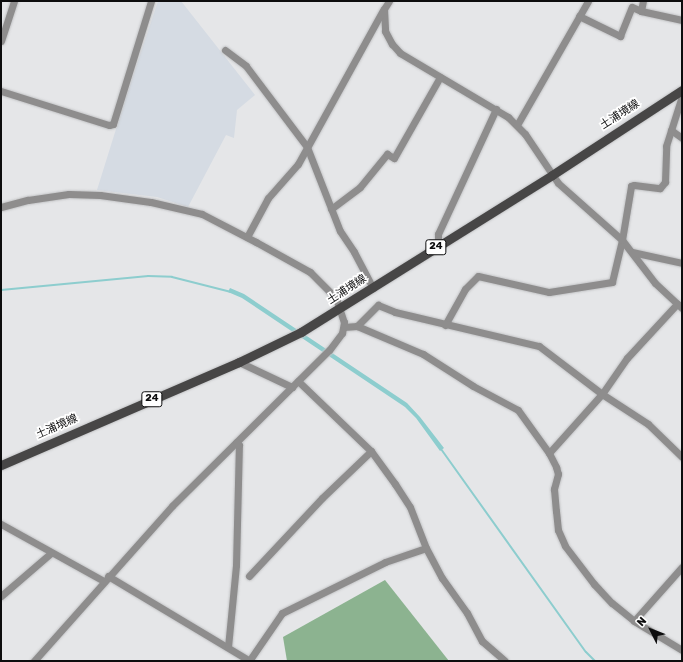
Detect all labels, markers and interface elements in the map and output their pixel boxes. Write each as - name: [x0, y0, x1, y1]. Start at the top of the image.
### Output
- street label: 土浦境線: [598, 97, 642, 133]
- road number: 24: [425, 239, 447, 255]
- street label: 土浦境線: [325, 272, 369, 308]
- road number: 24: [141, 391, 163, 407]
- street label: 土浦境線: [34, 412, 80, 442]
- north arrow: [631, 610, 671, 650]
- text: N: [634, 614, 649, 629]

